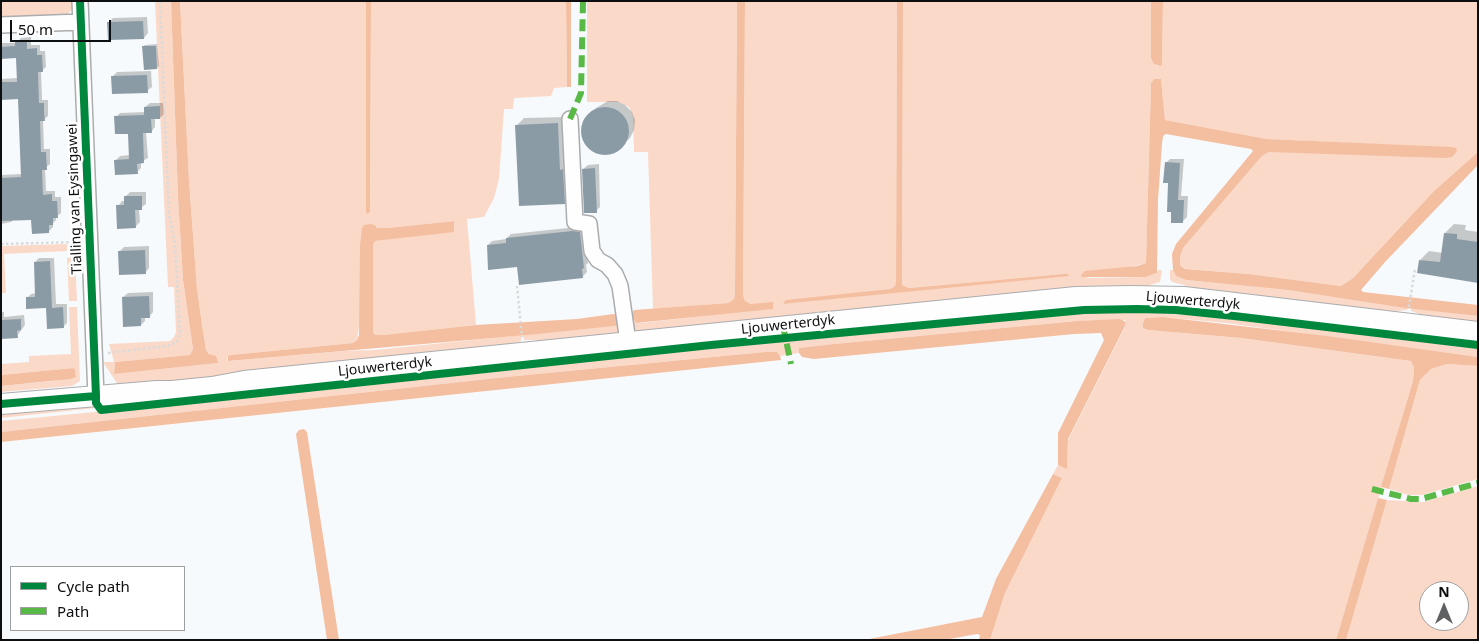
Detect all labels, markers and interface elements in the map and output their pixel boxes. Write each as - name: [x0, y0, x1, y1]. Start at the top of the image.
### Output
- scale bar: [12, 10, 114, 42]
- text: 50 m: [18, 19, 53, 39]
- street label: Tialling van Eysingawei: [64, 123, 86, 275]
- street label: Ljouwerterdyk: [1145, 289, 1241, 313]
- street label: Ljouwerterdyk: [740, 312, 836, 338]
- street label: Ljouwerterdyk: [337, 354, 433, 380]
- legend: [10, 566, 185, 631]
- text: Cycle path: [57, 576, 130, 596]
- north arrow: [1419, 581, 1469, 631]
- text: N: [1438, 582, 1450, 601]
- text: Path: [57, 601, 89, 621]

